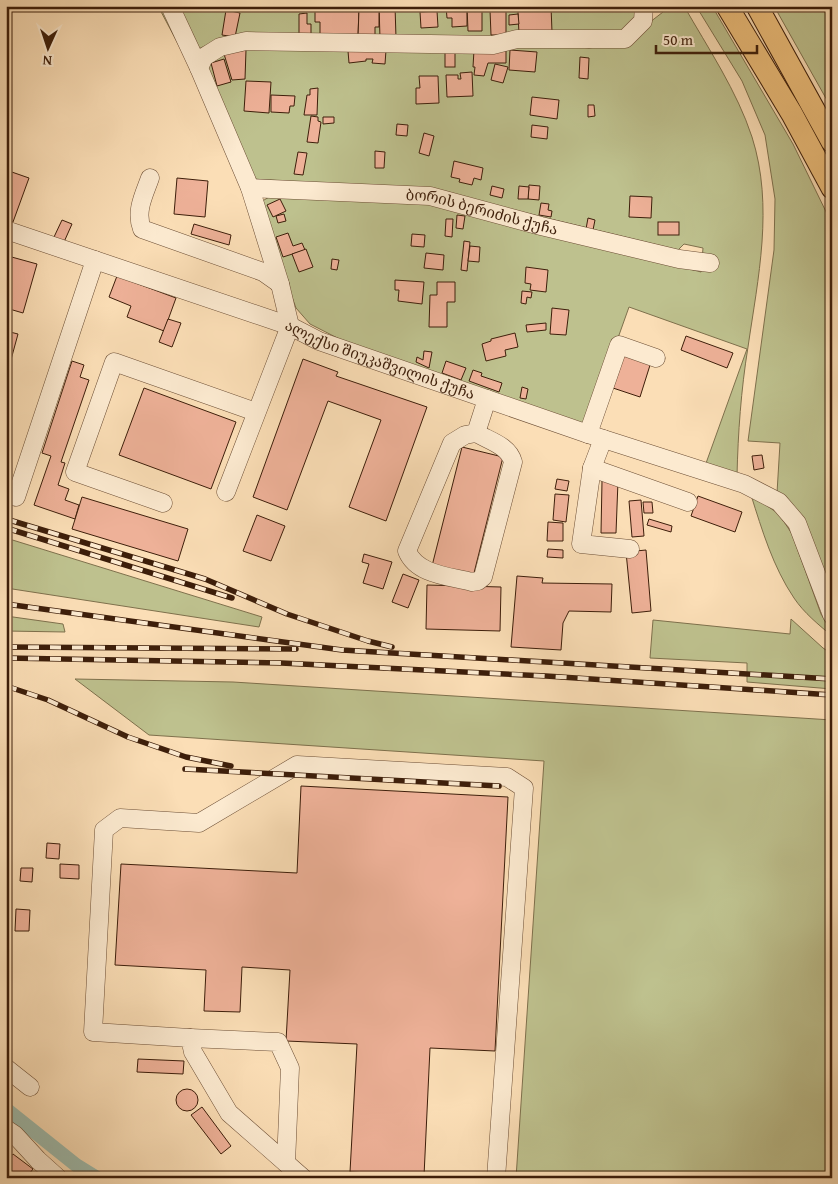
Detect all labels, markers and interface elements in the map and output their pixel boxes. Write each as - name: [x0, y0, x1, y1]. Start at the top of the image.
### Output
- north arrow: [22, 22, 72, 72]
- scale bar: [656, 22, 757, 54]
- text: 50 m: [663, 29, 694, 50]
- text: N: [41, 51, 53, 71]
- street label: ბორის ბერიძის ქუჩა: [405, 184, 560, 240]
- street label: ალექსი შიუკაშვილის ქუჩა: [282, 314, 478, 404]

